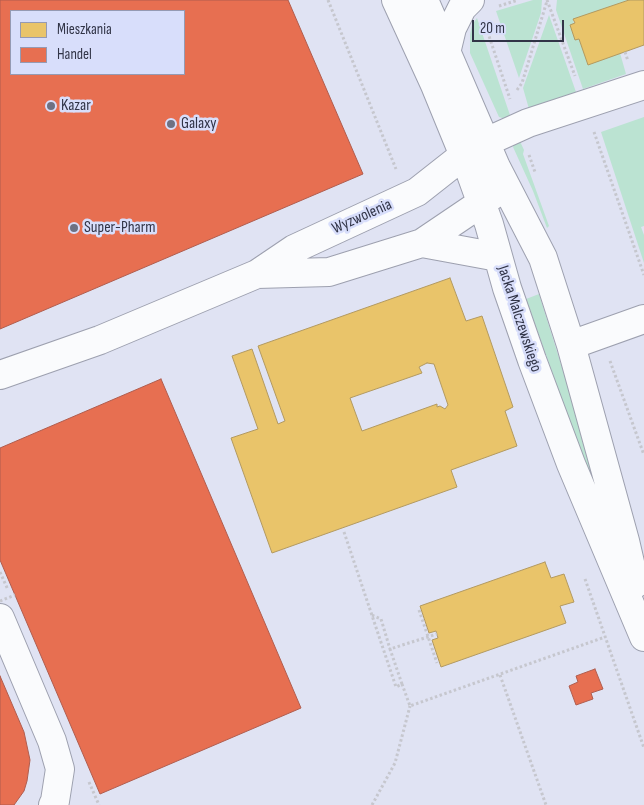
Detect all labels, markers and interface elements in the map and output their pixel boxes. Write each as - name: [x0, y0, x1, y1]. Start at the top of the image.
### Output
- legend: [10, 10, 185, 75]
- scale bar: [474, 10, 566, 42]
- text: 20 m: [480, 19, 505, 38]
- text: Mieszkania: [57, 20, 112, 39]
- text: Handel: [57, 45, 92, 64]
- place label: Kazar: [61, 96, 91, 116]
- marker: Kazar: [45, 100, 57, 112]
- place label: Galaxy: [181, 114, 216, 134]
- marker: Galaxy: [165, 118, 177, 130]
- street label: Wyzwolenia: [329, 195, 395, 239]
- place label: Super-Pharm: [84, 218, 156, 238]
- marker: Super-Pharm: [68, 222, 80, 234]
- street label: Jacka Malczewskiego: [493, 263, 545, 375]

